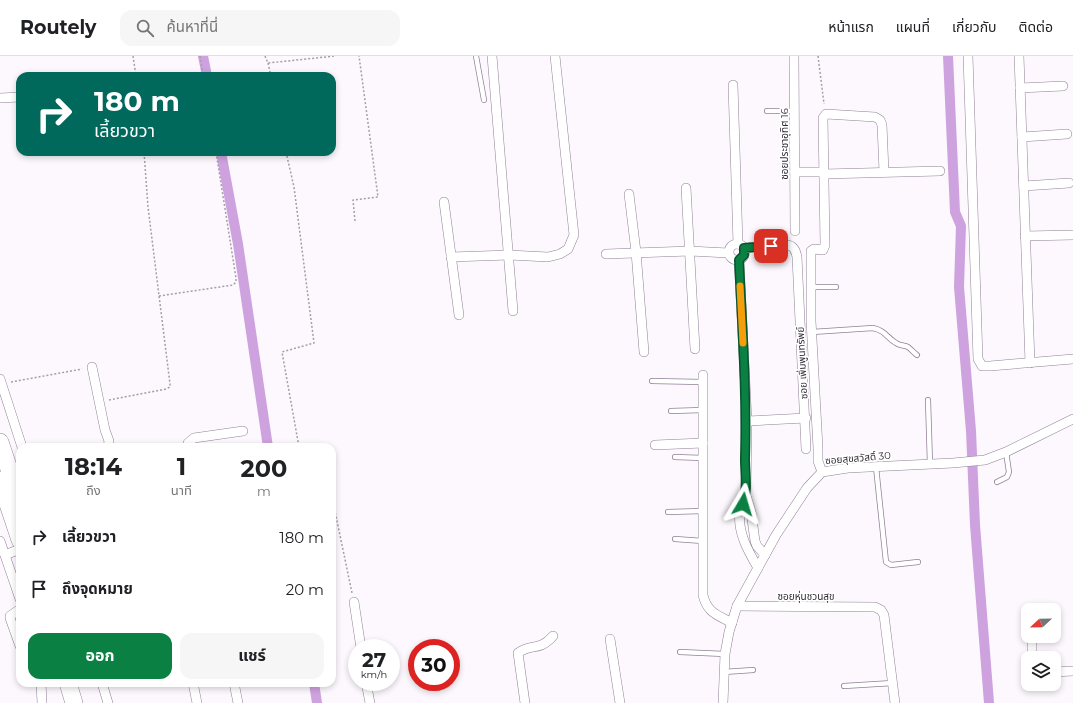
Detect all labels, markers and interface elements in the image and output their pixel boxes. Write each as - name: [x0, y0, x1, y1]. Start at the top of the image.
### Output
- search box: [120, 10, 400, 46]
- text: Routely: [20, 16, 96, 39]
- icon: search: [134, 17, 156, 39]
- text: ค้นหาที่นี่: [166, 17, 218, 36]
- text: หน้าแรก: [828, 18, 874, 36]
- text: แผนที่: [896, 18, 930, 36]
- text: เกี่ยวกับ: [952, 18, 997, 36]
- text: ติดต่อ: [1019, 18, 1053, 36]
- text: 180 m: [94, 84, 180, 118]
- icon: right: [28, 88, 80, 140]
- street label: ซอยประชาอุทิศ 16: [778, 108, 791, 180]
- text: เลี้ยวขวา: [94, 120, 155, 142]
- pin: [754, 229, 788, 263]
- icon: arrive: [760, 235, 782, 257]
- street label: ซอย เพิ่มพูนทรัพย์: [793, 326, 810, 400]
- street label: ซอยสุขสวัสดิ์ 30: [825, 449, 892, 467]
- text: 18:14: [65, 452, 122, 481]
- text: 1: [177, 452, 186, 481]
- text: 200: [241, 454, 287, 483]
- text: ถึง: [86, 482, 101, 498]
- text: นาที: [171, 482, 192, 498]
- text: m: [257, 483, 271, 499]
- position arrow: [722, 483, 764, 525]
- icon: right: [28, 526, 50, 548]
- text: เลี้ยวขวา: [62, 527, 116, 546]
- text: 180 m: [279, 528, 324, 547]
- icon: arrive: [28, 578, 50, 600]
- text: ถึงจุดหมาย: [62, 579, 133, 598]
- text: 20 m: [286, 580, 324, 599]
- street label: ซอยหุ่นชวนสุข: [778, 590, 834, 603]
- north arrow: [1021, 603, 1061, 643]
- map controls: [1021, 603, 1061, 691]
- button: ออก: [28, 633, 172, 679]
- button: แชร์: [180, 633, 324, 679]
- speed limit sign: 30: [408, 639, 460, 691]
- text: 27: [362, 648, 386, 672]
- button: layers: [1021, 651, 1061, 691]
- text: km/h: [361, 668, 387, 681]

